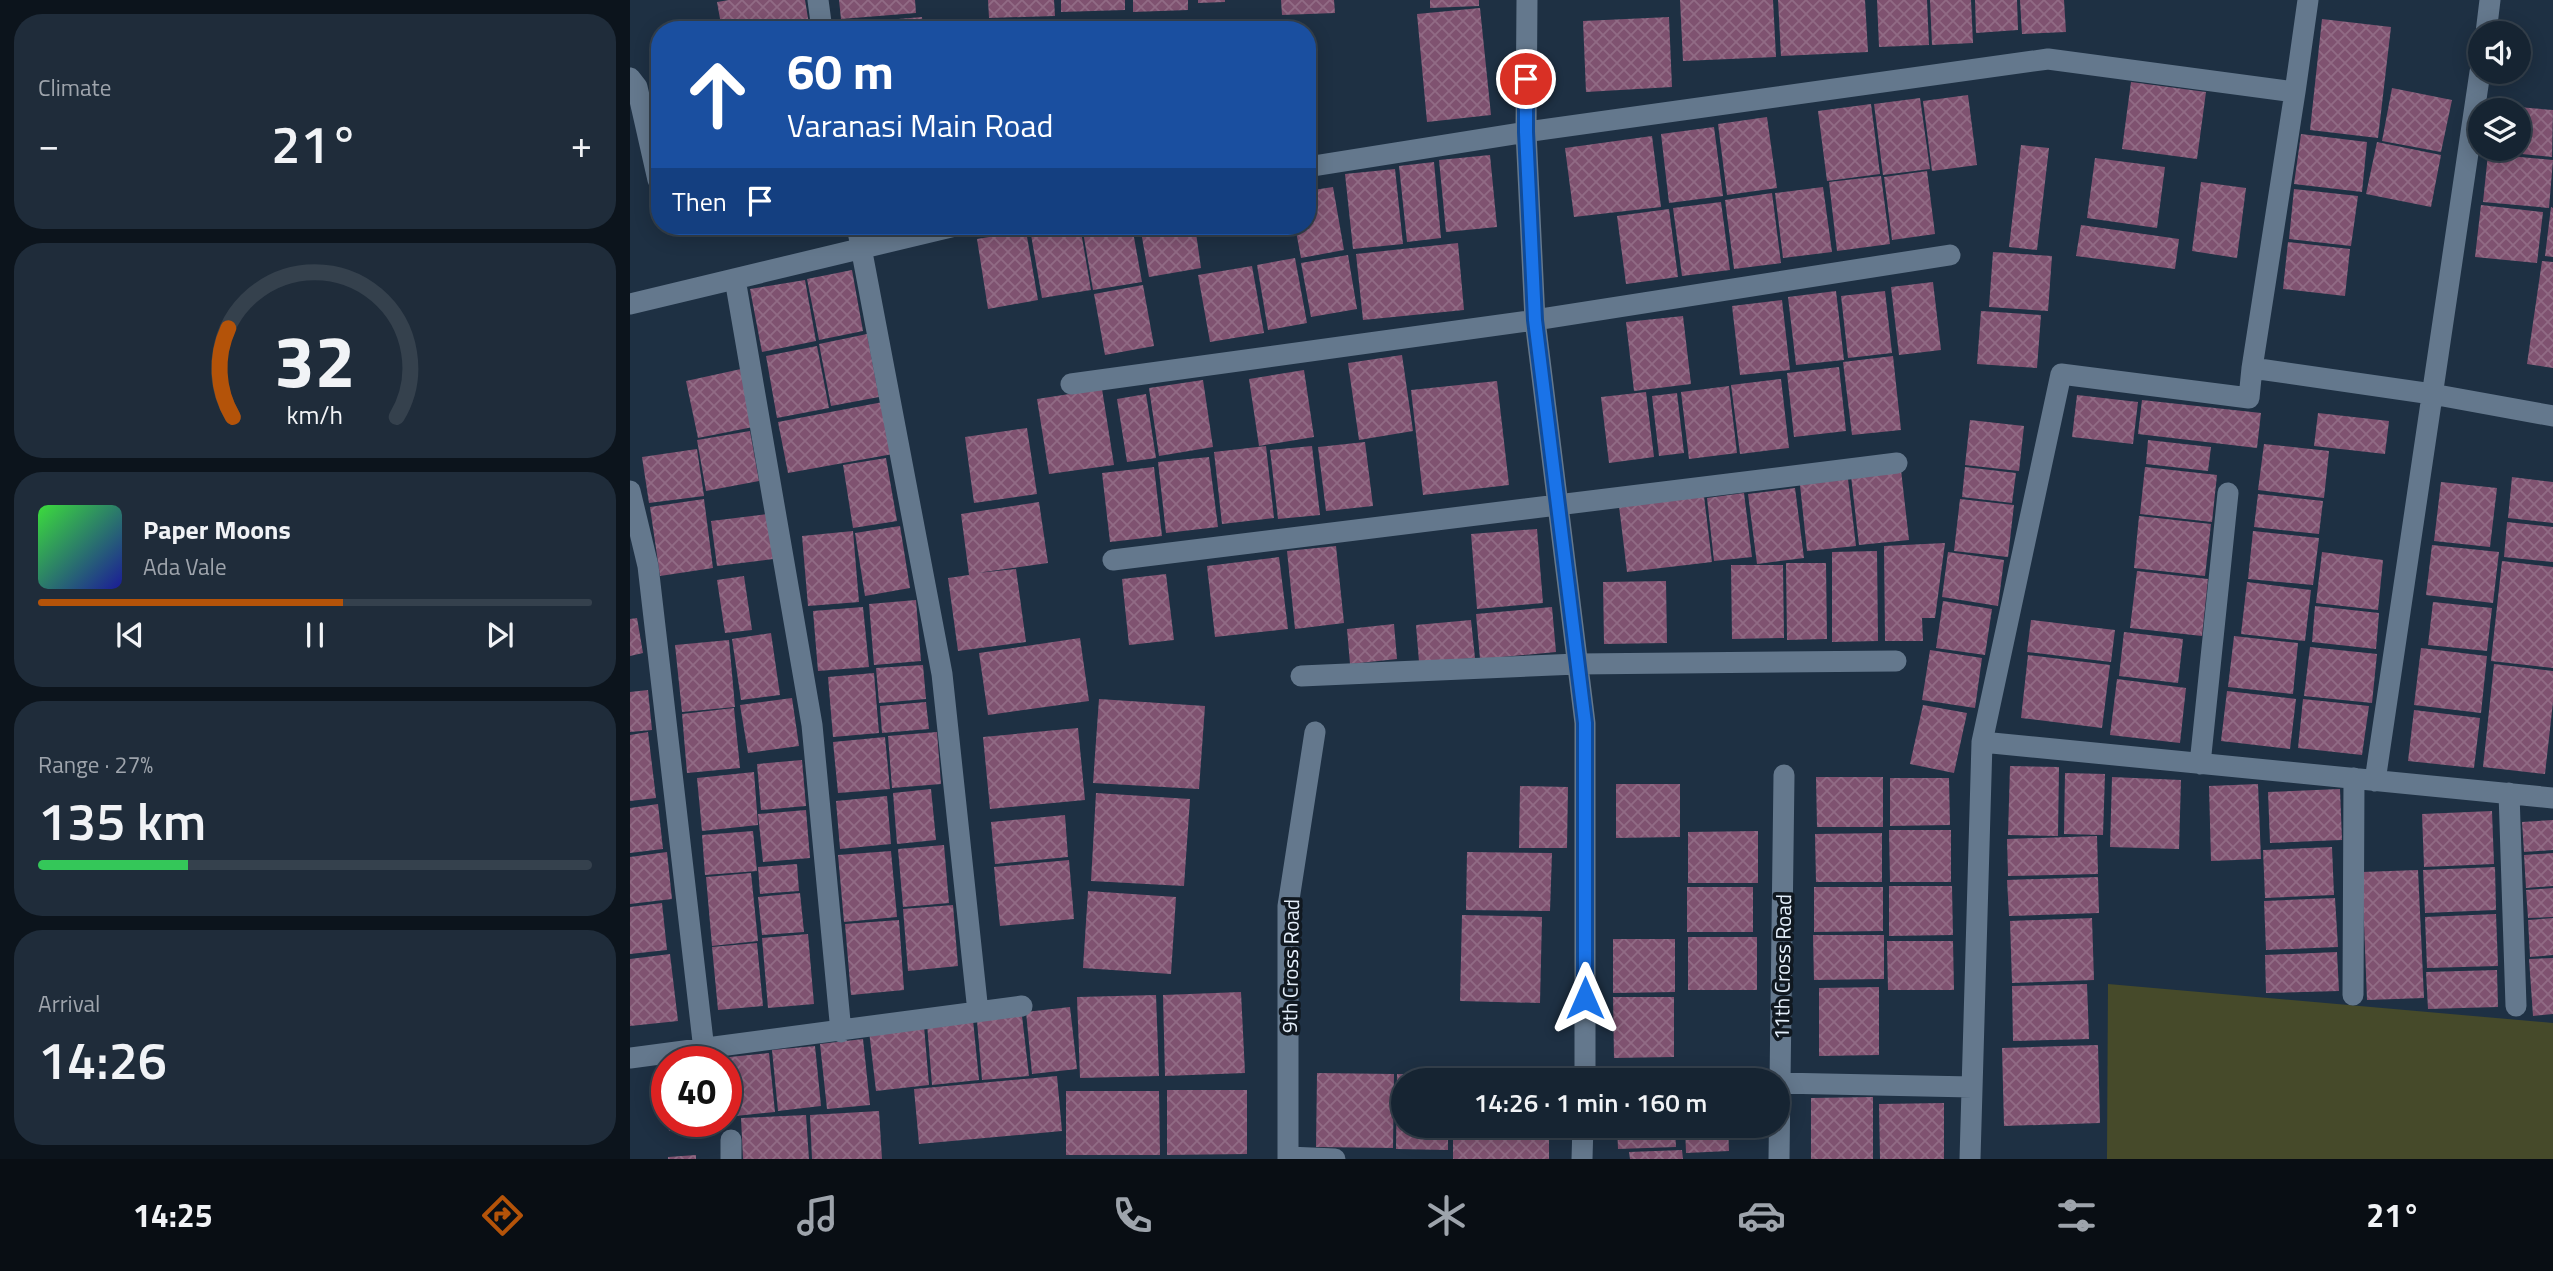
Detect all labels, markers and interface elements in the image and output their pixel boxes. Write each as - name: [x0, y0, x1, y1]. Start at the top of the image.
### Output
- map controls: [2468, 21, 2531, 161]
- button: sound: [2468, 21, 2531, 84]
- text: 60 m: [787, 33, 894, 108]
- icon: ahead: [672, 49, 763, 140]
- pin: [1496, 49, 1556, 109]
- icon: arrive: [1507, 60, 1545, 98]
- text: Climate: [38, 70, 111, 105]
- button: layers: [2468, 98, 2531, 161]
- text: Varanasi Main Road: [787, 101, 1053, 149]
- text: 21°: [271, 104, 359, 183]
- text: −: [38, 115, 59, 173]
- text: +: [571, 115, 592, 173]
- text: Then: [672, 182, 727, 221]
- icon: arrive: [741, 182, 779, 220]
- text: 32: [274, 305, 356, 415]
- text: km/h: [287, 395, 343, 433]
- text: Paper Moons: [143, 510, 291, 549]
- text: Ada Vale: [143, 549, 227, 584]
- icon: previous: [111, 616, 149, 654]
- icon: pause: [296, 616, 334, 654]
- icon: next: [481, 616, 519, 654]
- text: Range · 27%: [38, 747, 153, 782]
- text: 135 km: [38, 781, 206, 860]
- street label: 11th Cross Road: [1765, 894, 1799, 1040]
- street label: 9th Cross Road: [1273, 899, 1307, 1033]
- position arrow: [1548, 961, 1622, 1035]
- text: Arrival: [38, 986, 100, 1021]
- text: 14:26: [38, 1020, 167, 1099]
- speed limit sign: 40: [651, 1046, 742, 1137]
- text: 14:26 · 1 min · 160 m: [1474, 1083, 1707, 1122]
- text: 14:25: [133, 1191, 213, 1239]
- icon: directions: [478, 1191, 527, 1240]
- icon: music: [793, 1191, 842, 1240]
- icon: phone: [1108, 1191, 1157, 1240]
- icon: climate: [1422, 1191, 1471, 1240]
- icon: car: [1737, 1191, 1786, 1240]
- icon: filters: [2052, 1191, 2101, 1240]
- text: 21°: [2366, 1191, 2420, 1239]

